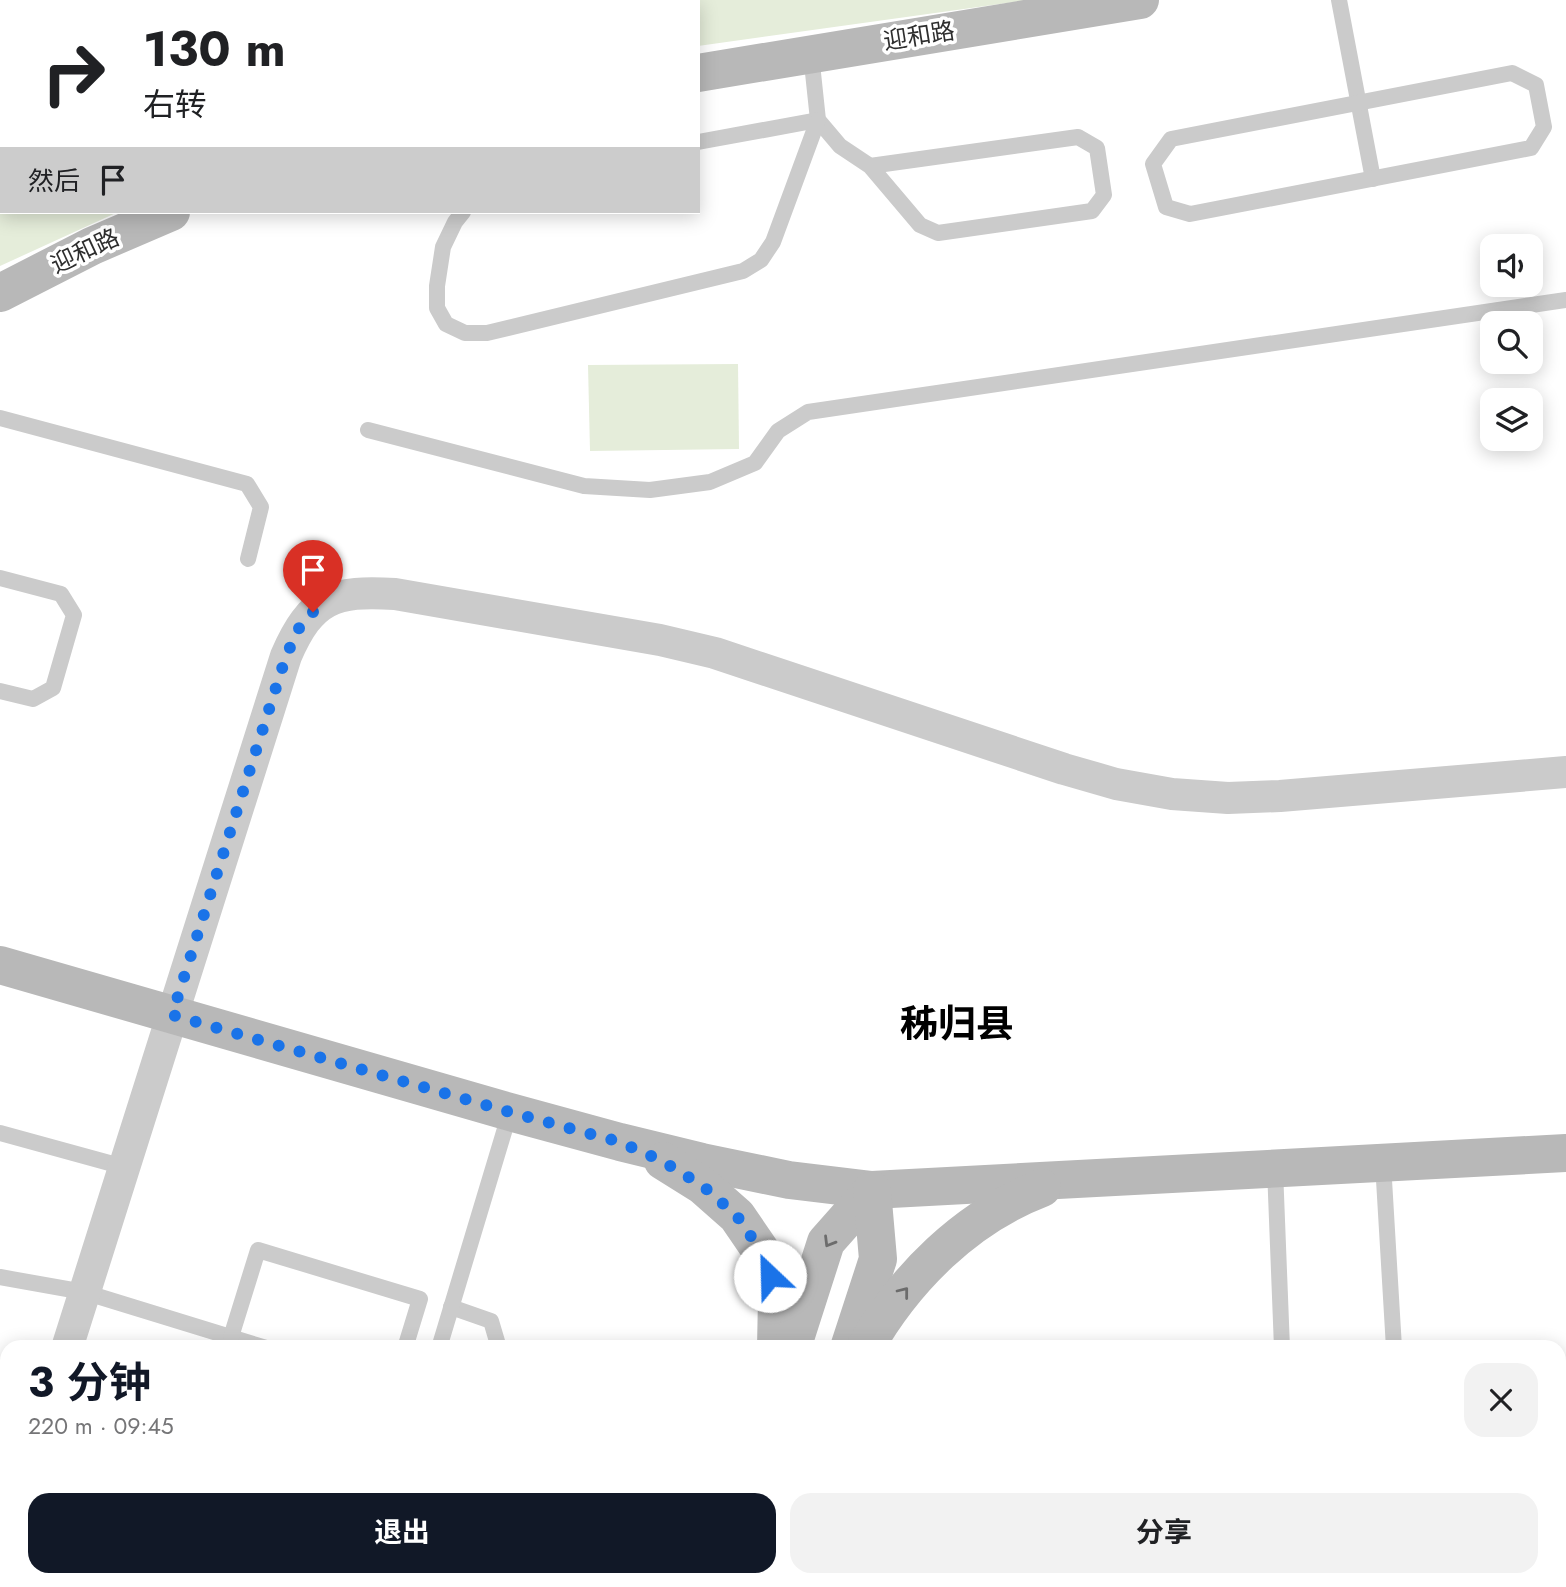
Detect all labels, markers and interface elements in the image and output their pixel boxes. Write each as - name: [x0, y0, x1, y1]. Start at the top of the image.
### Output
- street label: 迎和路: [881, 13, 957, 58]
- text: 130 m: [143, 14, 286, 84]
- icon: right: [28, 28, 119, 119]
- text: 右转: [143, 82, 207, 128]
- icon: arrive: [94, 161, 132, 199]
- text: 然后: [28, 162, 80, 200]
- street label: 迎和路: [45, 219, 125, 282]
- map controls: [1480, 234, 1543, 451]
- button: sound: [1480, 234, 1543, 297]
- button: search: [1480, 311, 1543, 374]
- button: layers: [1480, 388, 1543, 451]
- pin: [283, 540, 343, 612]
- icon: arrive: [294, 551, 332, 589]
- district label: 秭归县: [900, 996, 1014, 1051]
- one-way arrow: [824, 1235, 837, 1248]
- position arrow: [733, 1239, 807, 1313]
- one-way arrow: [896, 1287, 909, 1299]
- text: 3 分钟: [28, 1352, 151, 1413]
- button: close: [1464, 1363, 1538, 1437]
- text: 220 m · 09:45: [28, 1409, 174, 1443]
- button: 退出: [28, 1493, 776, 1573]
- button: 分享: [790, 1493, 1538, 1573]

